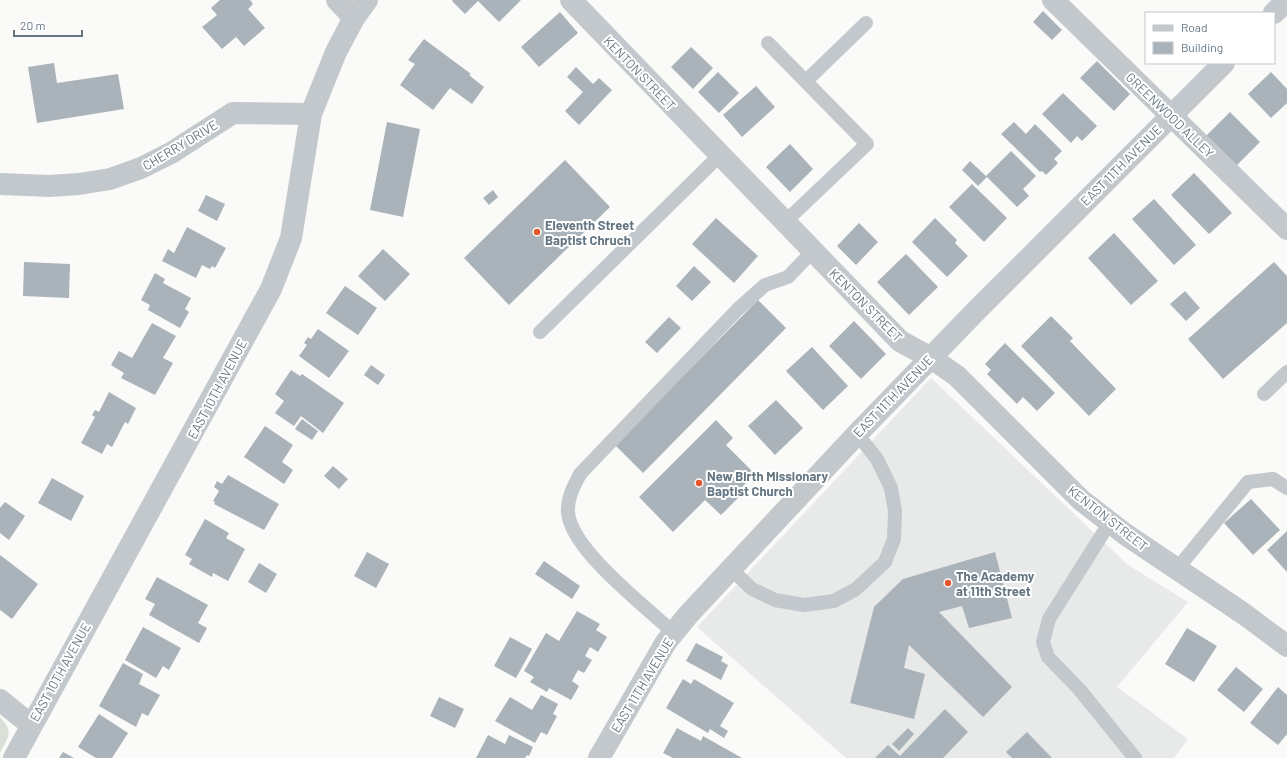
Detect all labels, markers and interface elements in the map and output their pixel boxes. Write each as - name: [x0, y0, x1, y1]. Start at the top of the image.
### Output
- scale bar: [14, 12, 82, 38]
- legend: [1145, 12, 1275, 64]
- text: 20 m: [20, 18, 46, 32]
- text: Road: [1181, 20, 1208, 34]
- street label: KENTON STREET: [601, 33, 679, 113]
- text: Building: [1181, 40, 1223, 54]
- street label: GREENWOOD ALLEY: [1123, 69, 1217, 161]
- street label: CHERRY DRIVE: [140, 116, 221, 174]
- street label: EAST 11TH AVENUE: [1077, 121, 1165, 209]
- place label: Eleventh Street Baptist Chruch: [545, 217, 634, 248]
- marker: Eleventh Street Baptist Chruch: [532, 227, 542, 237]
- street label: KENTON STREET: [826, 265, 906, 345]
- street label: EAST 10TH AVENUE: [184, 336, 250, 442]
- street label: EAST 11TH AVENUE: [850, 352, 936, 440]
- place label: New Birth Missionary Baptist Church: [707, 468, 828, 499]
- marker: New Birth Missionary Baptist Church: [694, 478, 704, 488]
- street label: KENTON STREET: [1065, 482, 1151, 554]
- place label: The Academy at 11th Street: [956, 568, 1035, 599]
- marker: The Academy at 11th Street: [943, 578, 953, 588]
- street label: EAST 10TH AVENUE: [26, 620, 94, 724]
- street label: EAST 11TH AVENUE: [607, 635, 677, 735]

